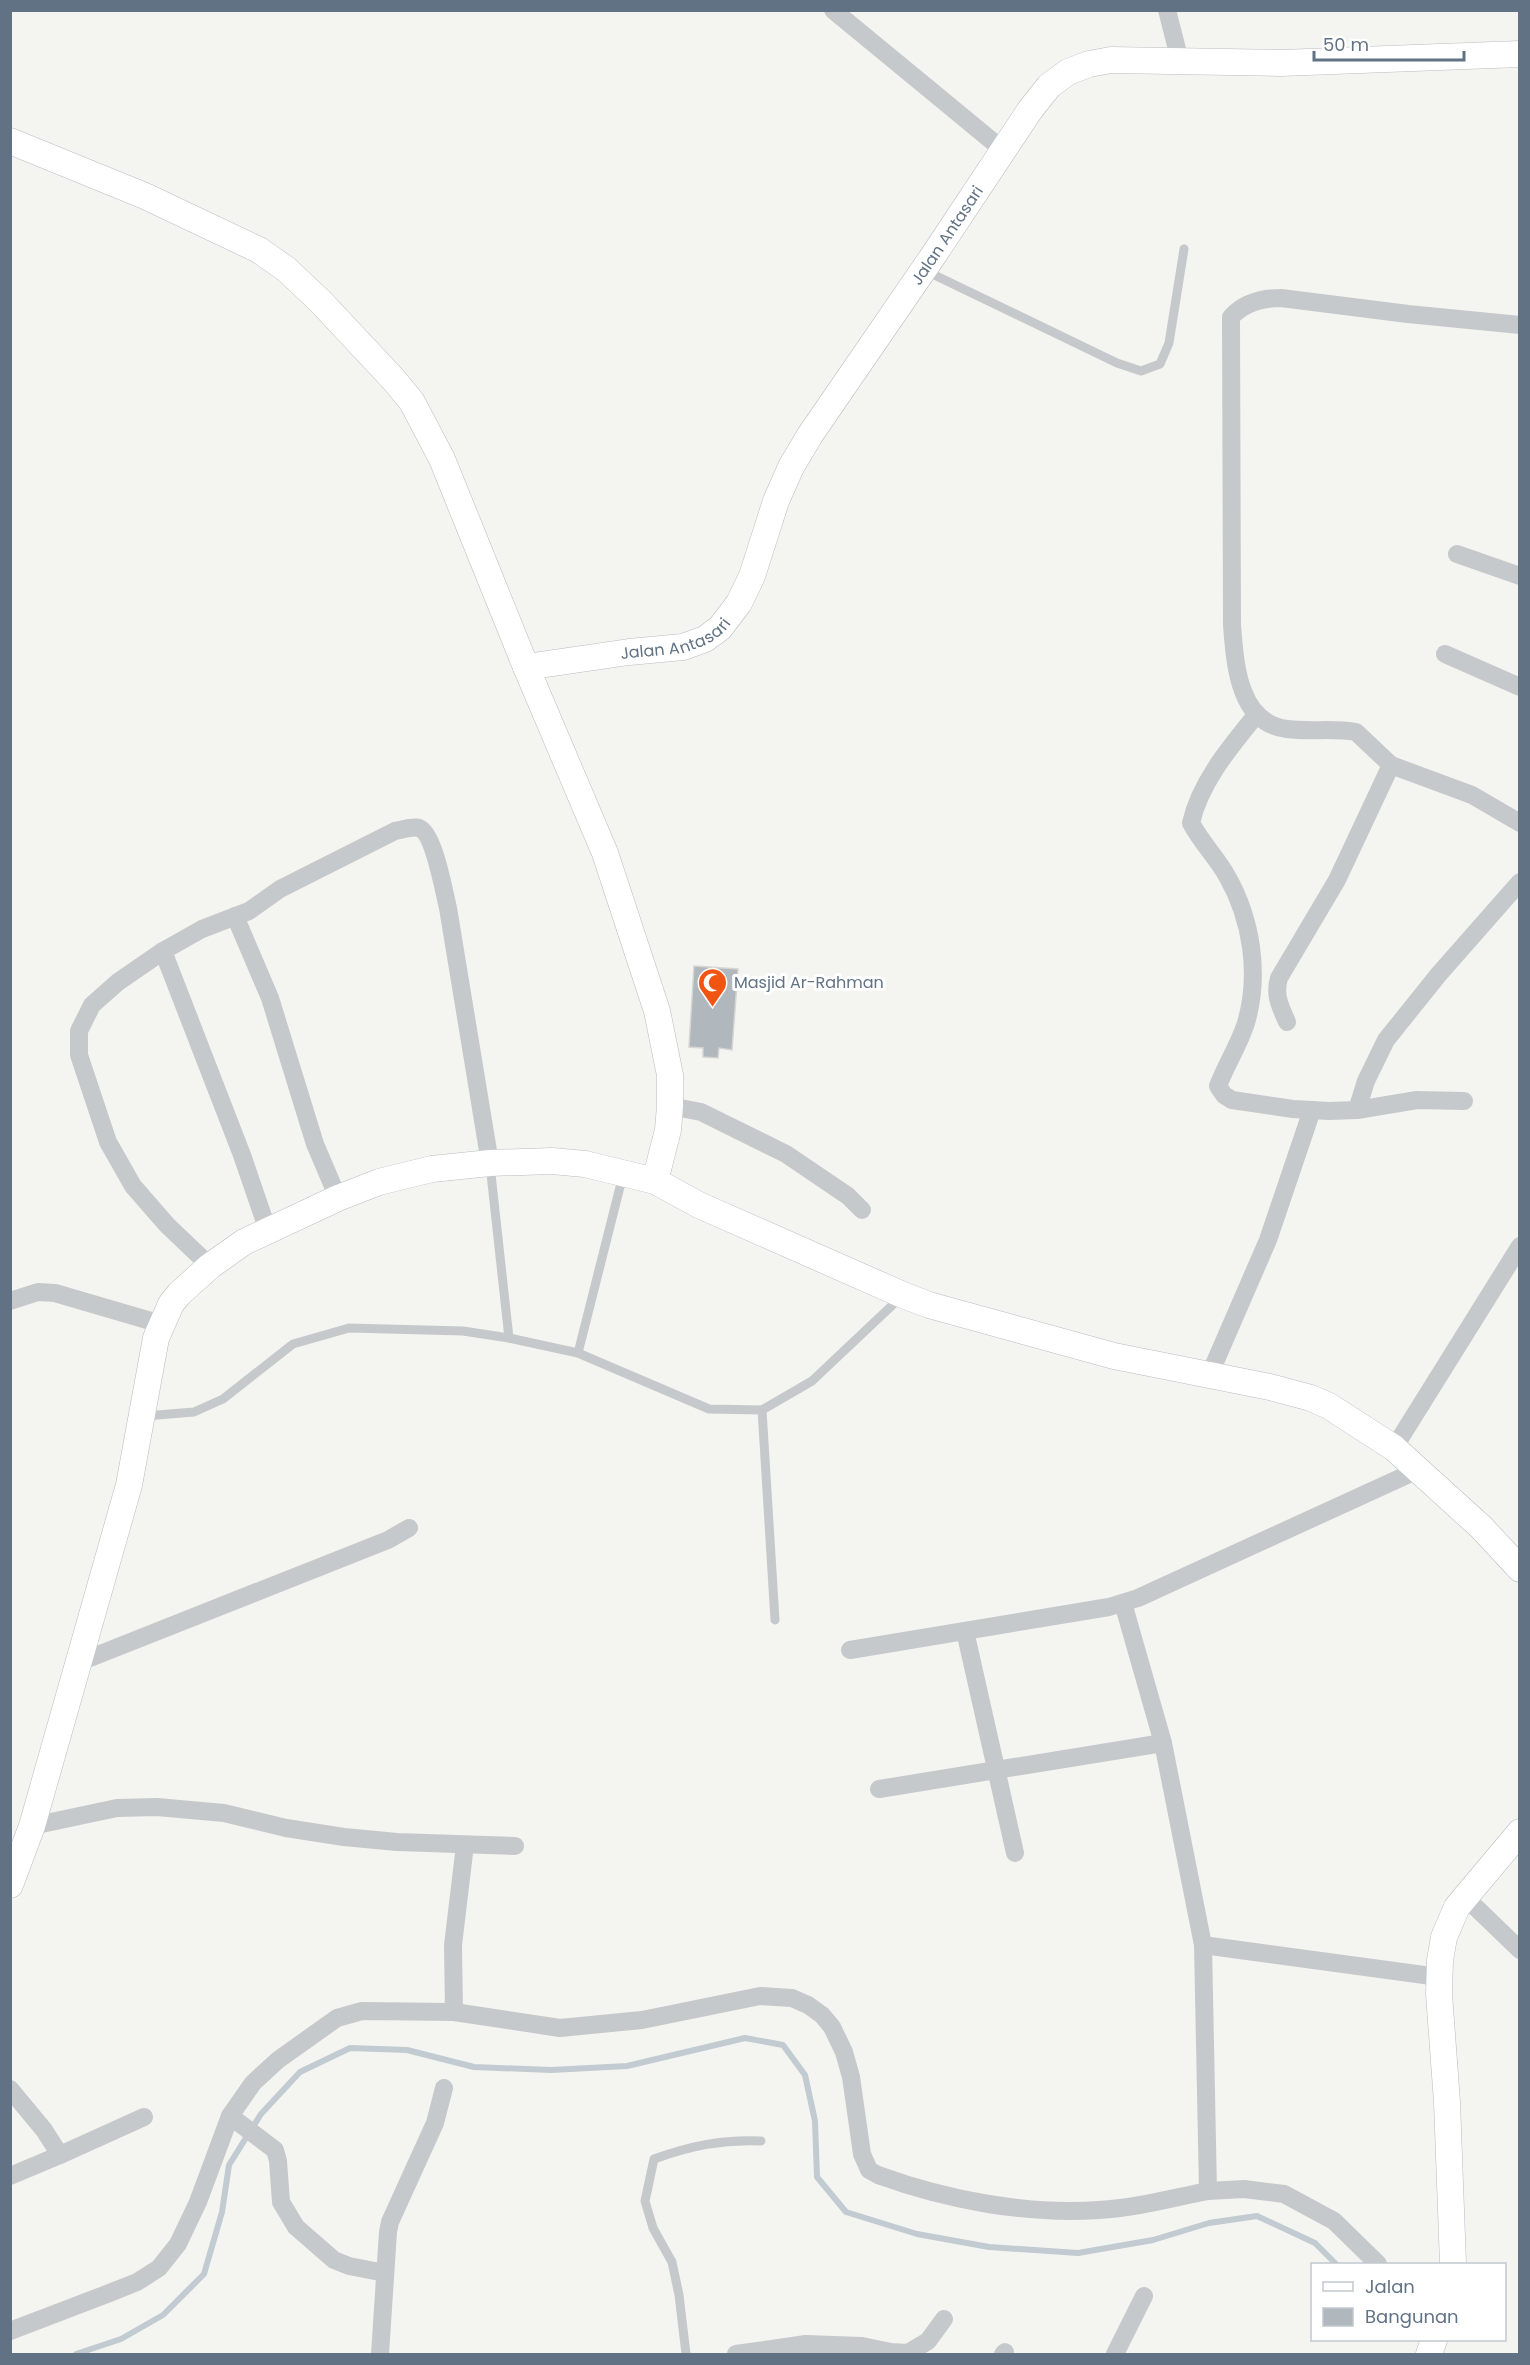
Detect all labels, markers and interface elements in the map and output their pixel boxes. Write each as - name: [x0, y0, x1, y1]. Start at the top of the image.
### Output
- scale bar: [1314, 24, 1464, 62]
- text: 50 m: [1323, 32, 1369, 57]
- street label: Jalan Antasari: [905, 181, 988, 289]
- street label: Jalan Antasari: [619, 613, 735, 665]
- mosque icon: Masjid Ar-Rahman: [697, 966, 729, 1008]
- place label: Masjid Ar-Rahman: [734, 971, 884, 994]
- legend: [1311, 2263, 1506, 2341]
- text: Jalan: [1365, 2274, 1415, 2299]
- text: Bangunan: [1365, 2304, 1459, 2329]

